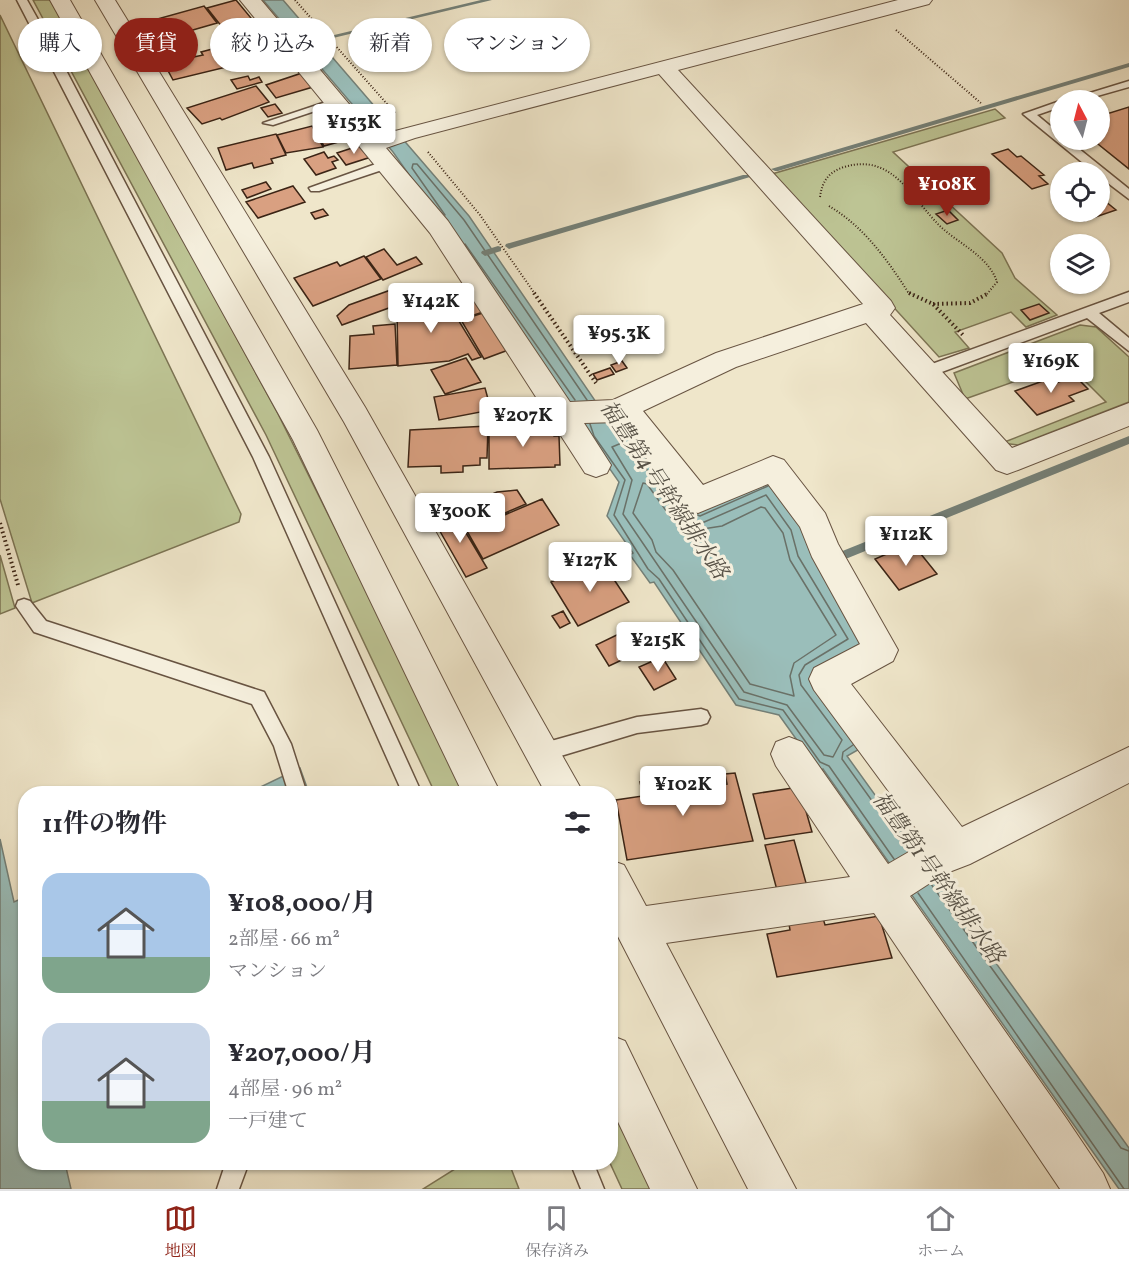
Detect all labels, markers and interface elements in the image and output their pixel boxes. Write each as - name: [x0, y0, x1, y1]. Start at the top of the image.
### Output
- chip: 購入: [18, 18, 102, 72]
- chip: 賃貸: [114, 18, 198, 72]
- chip: 絞り込み: [210, 18, 336, 72]
- chip: 新着: [348, 18, 432, 72]
- chip: マンション: [444, 18, 590, 72]
- north arrow: [1050, 90, 1110, 150]
- map controls: [1050, 90, 1110, 294]
- pin: ¥153K: [312, 104, 396, 155]
- text: ¥153K: [327, 109, 381, 137]
- button: locate: [1050, 162, 1110, 222]
- pin: ¥108K: [905, 166, 989, 217]
- text: ¥108K: [918, 171, 976, 199]
- button: layers: [1050, 234, 1110, 294]
- pin: ¥142K: [389, 283, 473, 334]
- text: ¥142K: [402, 288, 460, 316]
- pin: ¥95.3K: [570, 315, 668, 366]
- text: ¥95.3K: [587, 320, 651, 348]
- pin: ¥169K: [1009, 343, 1093, 394]
- text: ¥169K: [1022, 348, 1080, 376]
- water label: 福豊第4号幹線排水路: [591, 395, 736, 588]
- pin: ¥207K: [481, 397, 565, 448]
- text: ¥207K: [493, 402, 553, 430]
- pin: ¥300K: [418, 493, 502, 544]
- text: ¥300K: [429, 498, 491, 526]
- pin: ¥112K: [864, 516, 948, 567]
- text: ¥112K: [879, 521, 933, 549]
- pin: ¥127K: [548, 542, 632, 593]
- text: ¥127K: [563, 547, 617, 575]
- pin: ¥215K: [616, 622, 700, 673]
- text: ¥215K: [630, 627, 686, 655]
- pin: ¥102K: [641, 766, 725, 817]
- text: ¥102K: [654, 771, 712, 799]
- water label: 福豊第1号幹線排水路: [864, 786, 1011, 973]
- icon: filters: [561, 806, 594, 839]
- text: 11件の物件: [42, 807, 167, 843]
- text: ¥108,000/月: [228, 886, 377, 922]
- icon: home: [90, 897, 162, 969]
- text: 2部屋 · 66 m²: [228, 926, 340, 954]
- text: マンション: [228, 958, 327, 986]
- text: ¥207,000/月: [228, 1036, 376, 1072]
- icon: home: [90, 1047, 162, 1119]
- text: 4部屋 · 96 m²: [228, 1076, 342, 1104]
- text: 一戸建て: [228, 1108, 308, 1136]
- tab: 地図: [164, 1202, 197, 1263]
- tab: 保存済み: [525, 1202, 589, 1263]
- tab: ホーム: [917, 1202, 965, 1263]

